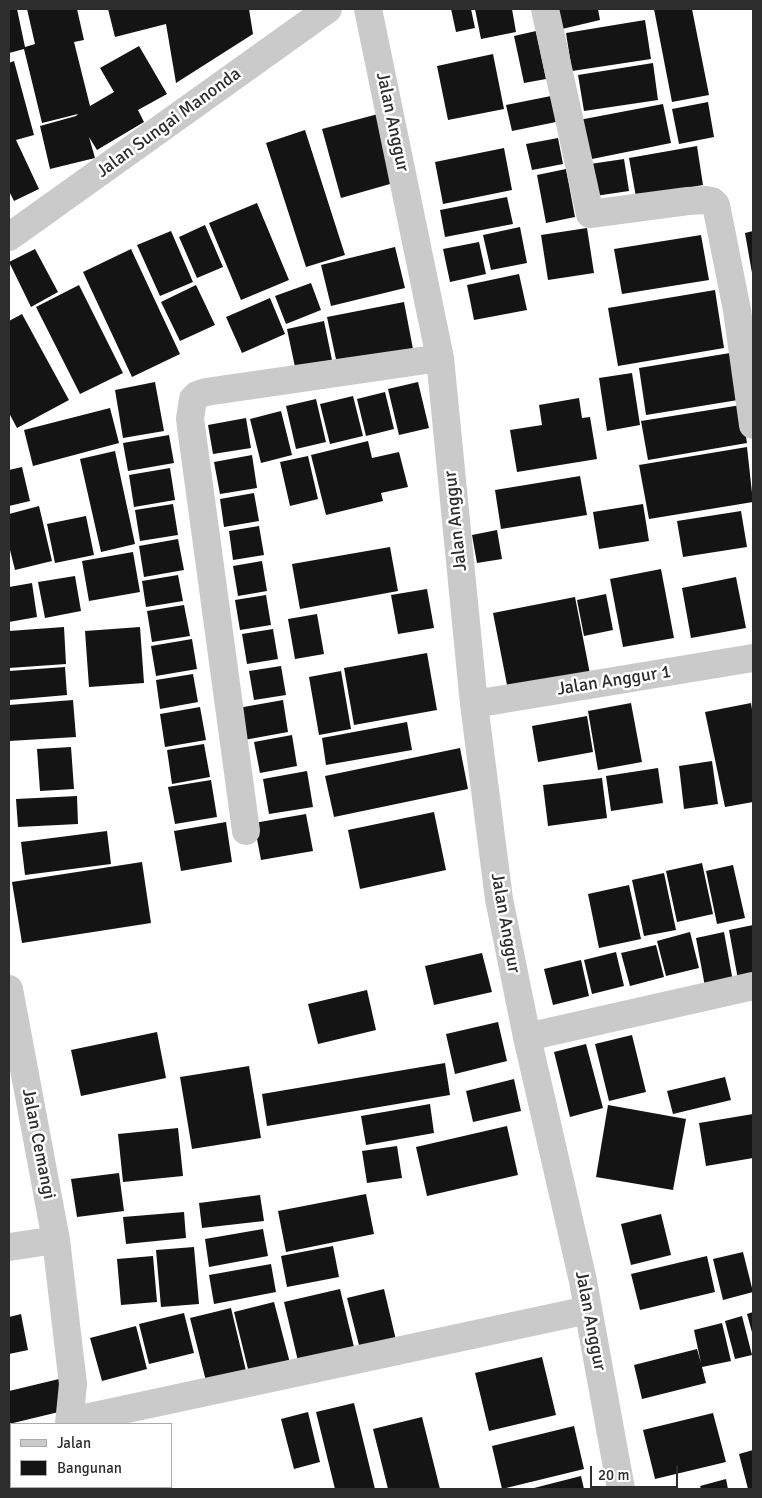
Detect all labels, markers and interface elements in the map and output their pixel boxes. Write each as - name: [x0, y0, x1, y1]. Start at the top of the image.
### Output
- street label: Jalan Sungai Manonda: [92, 63, 246, 183]
- street label: Jalan Anggur: [371, 70, 413, 174]
- street label: Jalan Anggur: [440, 470, 472, 572]
- street label: Jalan Anggur 1: [556, 661, 672, 701]
- street label: Jalan Anggur: [486, 871, 524, 975]
- street label: Jalan Cemangi: [17, 1087, 59, 1201]
- street label: Jalan Anggur: [570, 1269, 610, 1373]
- legend: [10, 1423, 172, 1488]
- text: Jalan: [57, 1434, 91, 1452]
- scale bar: [592, 1456, 680, 1488]
- text: Bangunan: [57, 1459, 122, 1477]
- text: 20 m: [598, 1466, 629, 1484]

